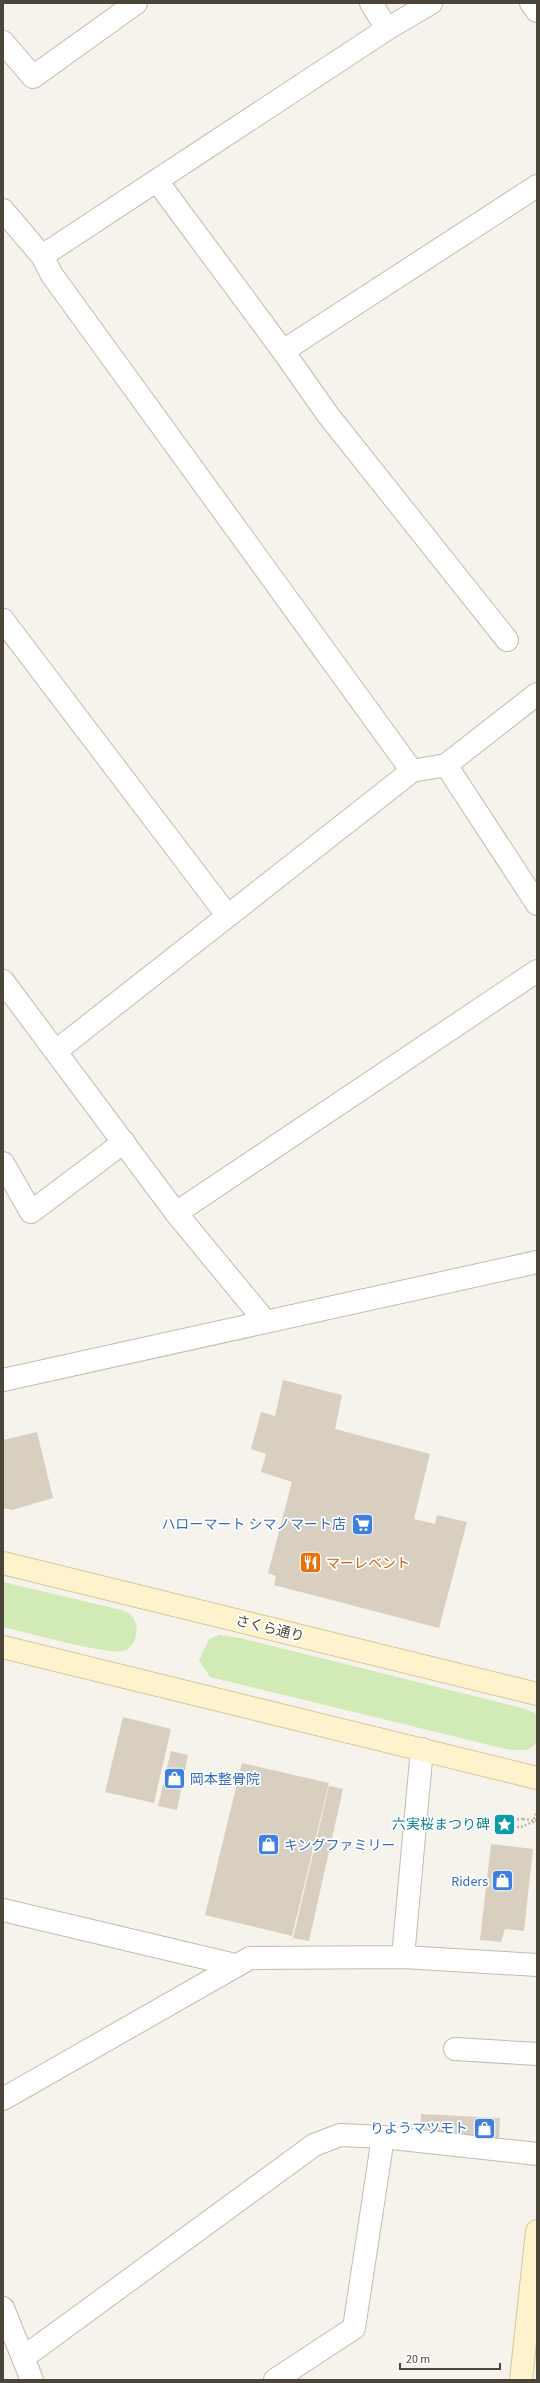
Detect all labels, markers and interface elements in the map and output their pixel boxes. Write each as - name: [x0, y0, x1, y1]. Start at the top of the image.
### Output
- supermarket icon: ハローマート シマノマート店: [349, 1511, 375, 1537]
- place label: ハローマート シマノマート店: [162, 1515, 346, 1535]
- restaurant icon: マーレベント: [297, 1550, 323, 1576]
- place label: マーレベント: [326, 1554, 410, 1574]
- street label: さくら通り: [233, 1611, 306, 1647]
- shop icon: 岡本整骨院: [162, 1766, 188, 1792]
- place label: 岡本整骨院: [190, 1770, 260, 1790]
- place icon: 六実桜まつり碑: [492, 1811, 518, 1837]
- place label: 六実桜まつり碑: [392, 1815, 490, 1835]
- shop icon: キングファミリー: [255, 1832, 281, 1858]
- place label: キングファミリー: [284, 1836, 396, 1856]
- shop icon: Riders: [490, 1868, 516, 1894]
- place label: Riders: [451, 1872, 488, 1892]
- shop icon: りようマツモト: [471, 2115, 497, 2141]
- place label: りようマツモト: [370, 2119, 468, 2139]
- scale bar: [400, 2345, 500, 2371]
- text: 20 m: [406, 2351, 430, 2368]

